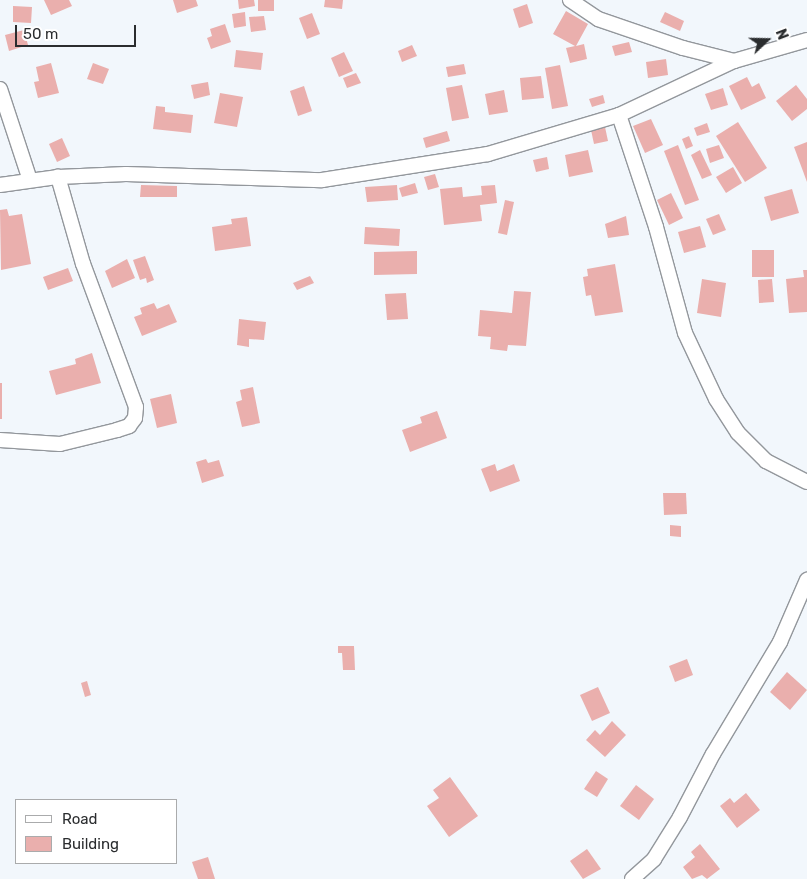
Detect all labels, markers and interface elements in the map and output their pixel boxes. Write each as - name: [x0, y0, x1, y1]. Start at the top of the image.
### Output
- scale bar: [18, 15, 139, 47]
- north arrow: [742, 15, 792, 65]
- text: 50 m: [23, 25, 58, 43]
- text: N: [772, 27, 791, 42]
- legend: [15, 799, 178, 864]
- text: Road: [62, 810, 98, 828]
- text: Building: [62, 835, 119, 853]

